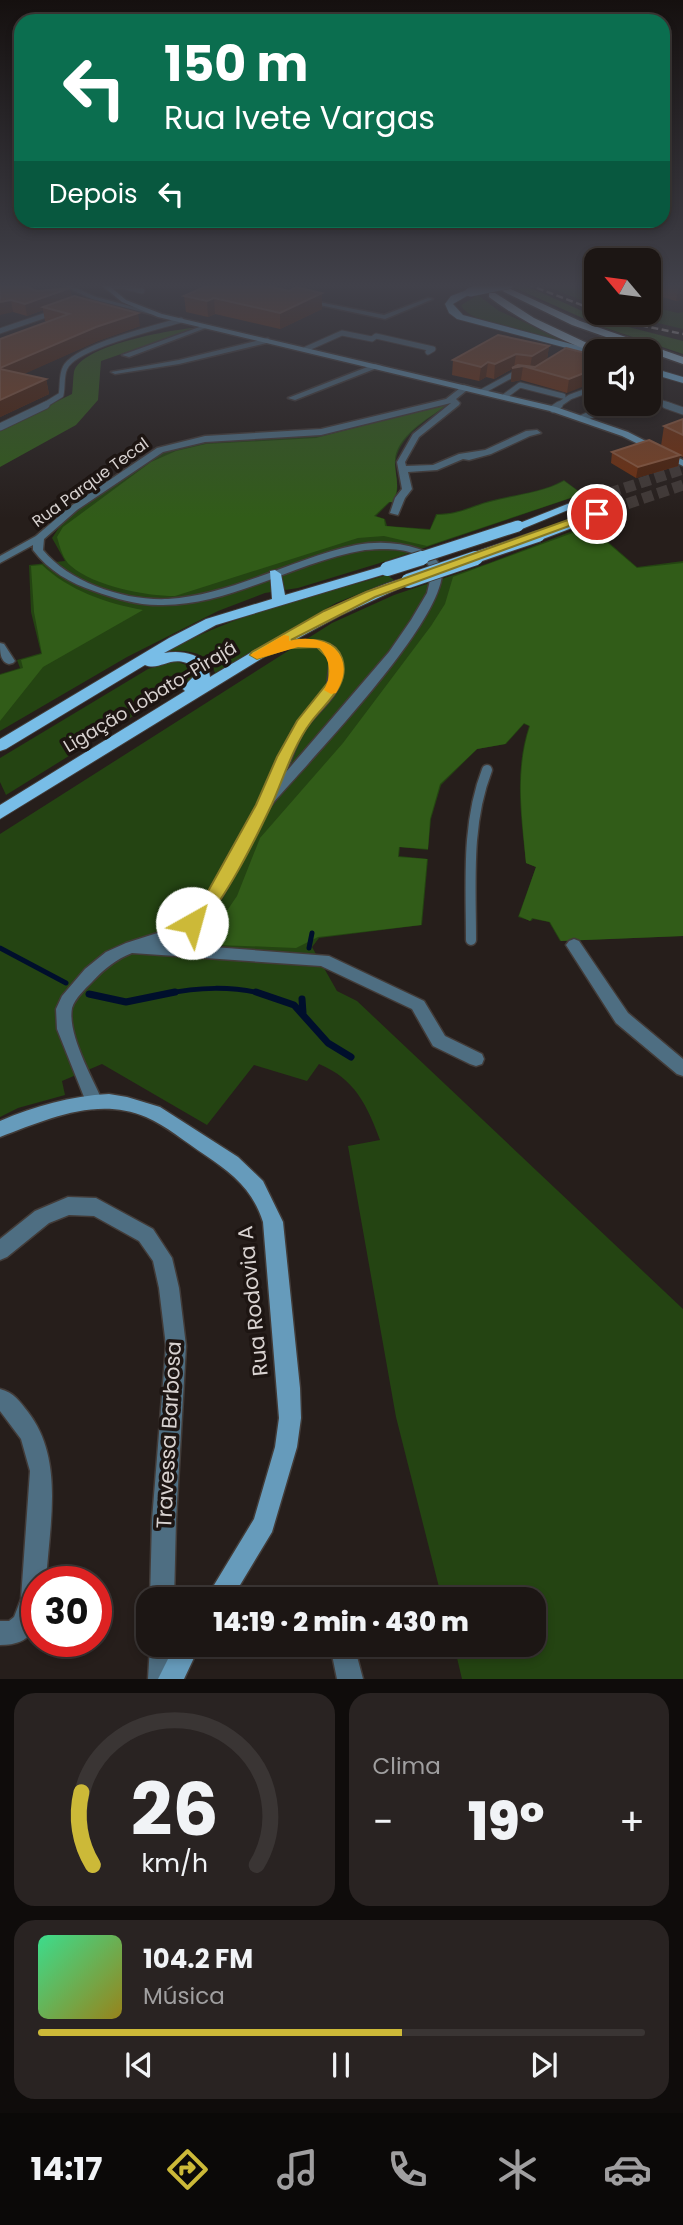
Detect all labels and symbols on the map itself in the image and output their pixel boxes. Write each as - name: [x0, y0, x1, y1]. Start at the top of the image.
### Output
- north arrow: [584, 248, 662, 326]
- street label: Rua Parque Tecal: [27, 432, 153, 533]
- pin: [567, 484, 627, 544]
- street label: Ligação Lobato-Pirajá: [58, 635, 241, 758]
- position arrow: [155, 886, 229, 960]
- street label: Rua Rodovia A: [230, 1225, 275, 1378]
- street label: Travessa Barbosa: [149, 1341, 188, 1529]
- speed limit sign: 30: [21, 1566, 112, 1657]

